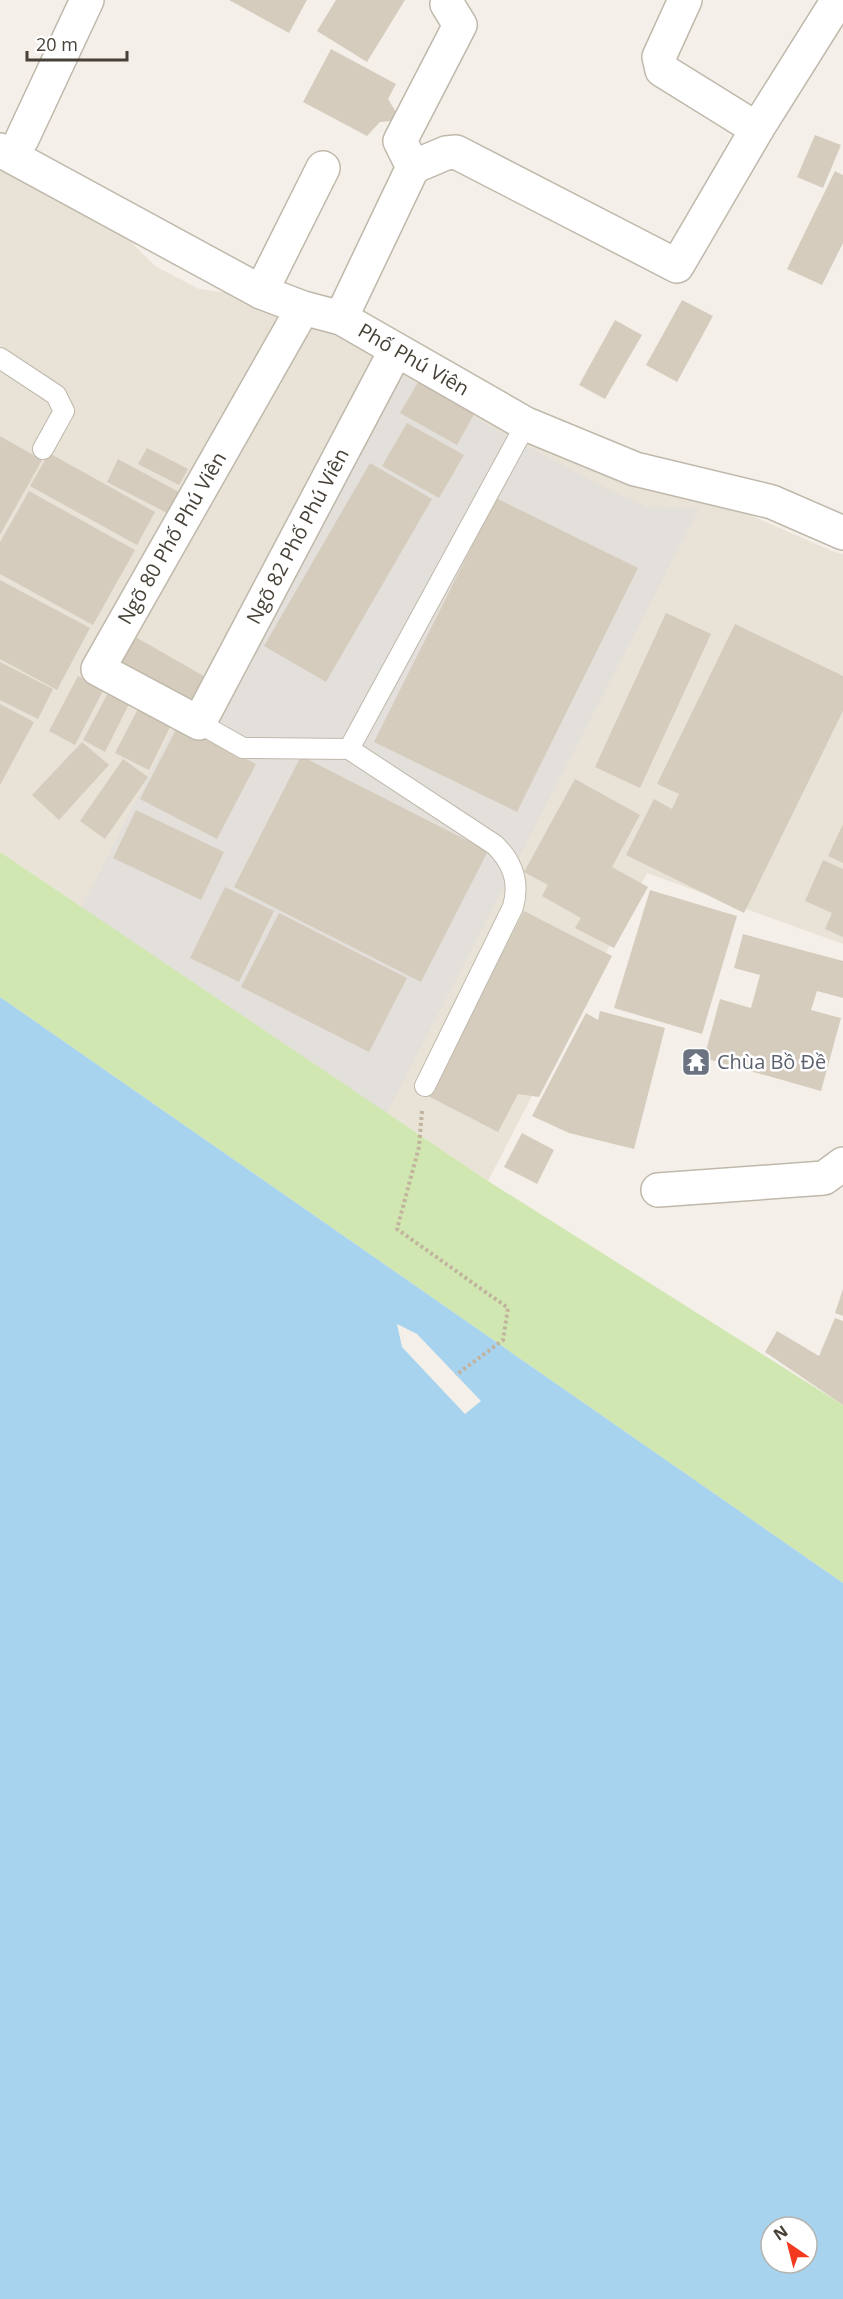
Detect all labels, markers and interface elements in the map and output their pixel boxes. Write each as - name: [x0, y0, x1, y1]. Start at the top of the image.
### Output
- scale bar: [27, 24, 128, 62]
- text: 20 m: [36, 32, 78, 56]
- street label: Phố Phú Viên: [353, 317, 474, 402]
- street label: Ngõ 82 Phố Phú Viên: [240, 443, 355, 628]
- street label: Ngõ 80 Phố Phú Viên: [111, 447, 232, 629]
- temple icon: Chùa Bồ Đề: [680, 1046, 712, 1078]
- place label: Chùa Bồ Đề: [717, 1048, 826, 1075]
- north arrow: [759, 2215, 819, 2275]
- text: N: [769, 2220, 792, 2245]

